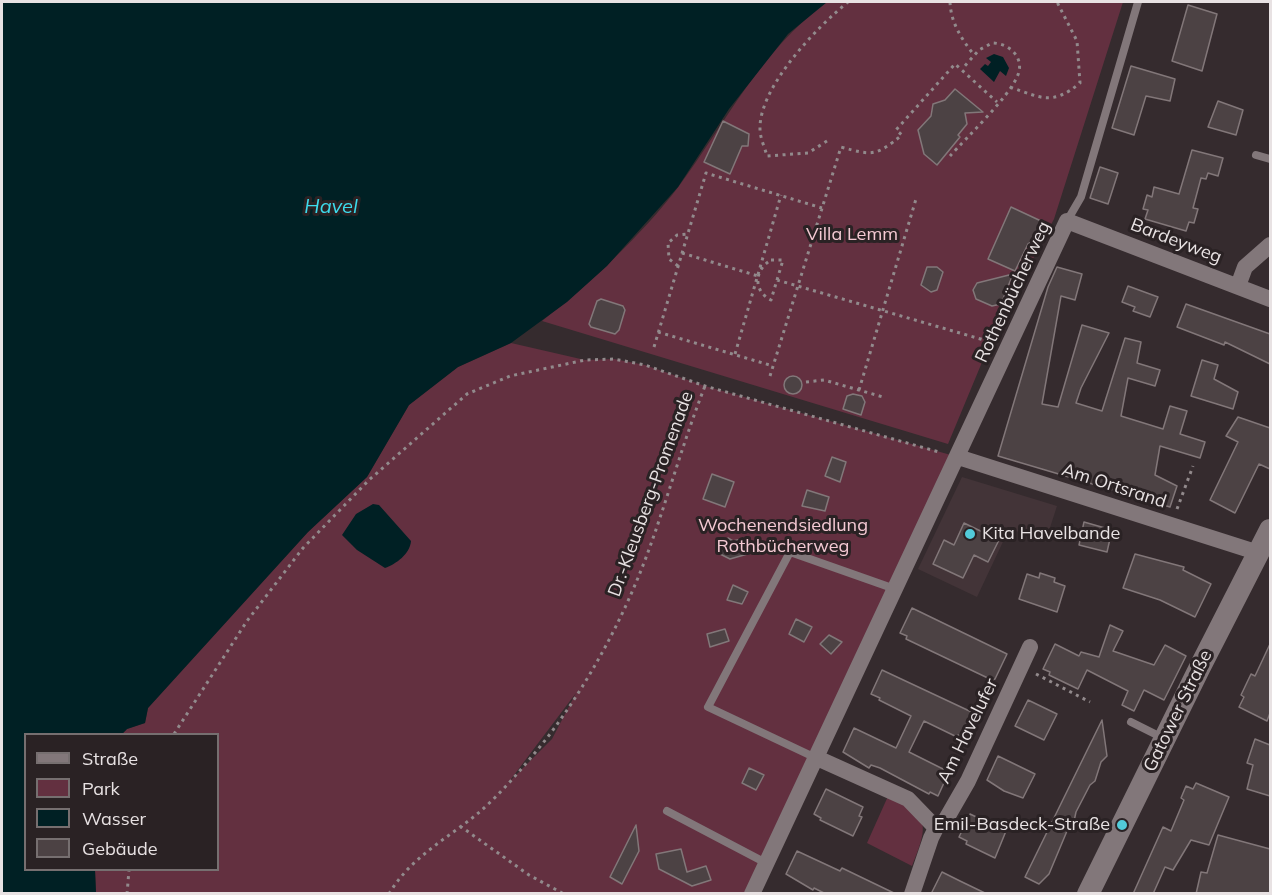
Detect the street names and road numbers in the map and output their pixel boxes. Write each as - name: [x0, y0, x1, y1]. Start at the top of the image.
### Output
- street label: Bardeyweg: [1127, 214, 1225, 268]
- street label: Rothenbücherweg: [971, 218, 1055, 366]
- street label: Dr.-Kleusberg-Promenade: [604, 388, 698, 600]
- street label: Am Ortsrand: [1059, 459, 1169, 513]
- street label: Gatower Straße: [1139, 647, 1217, 775]
- street label: Am Havelufer: [933, 675, 1003, 787]

